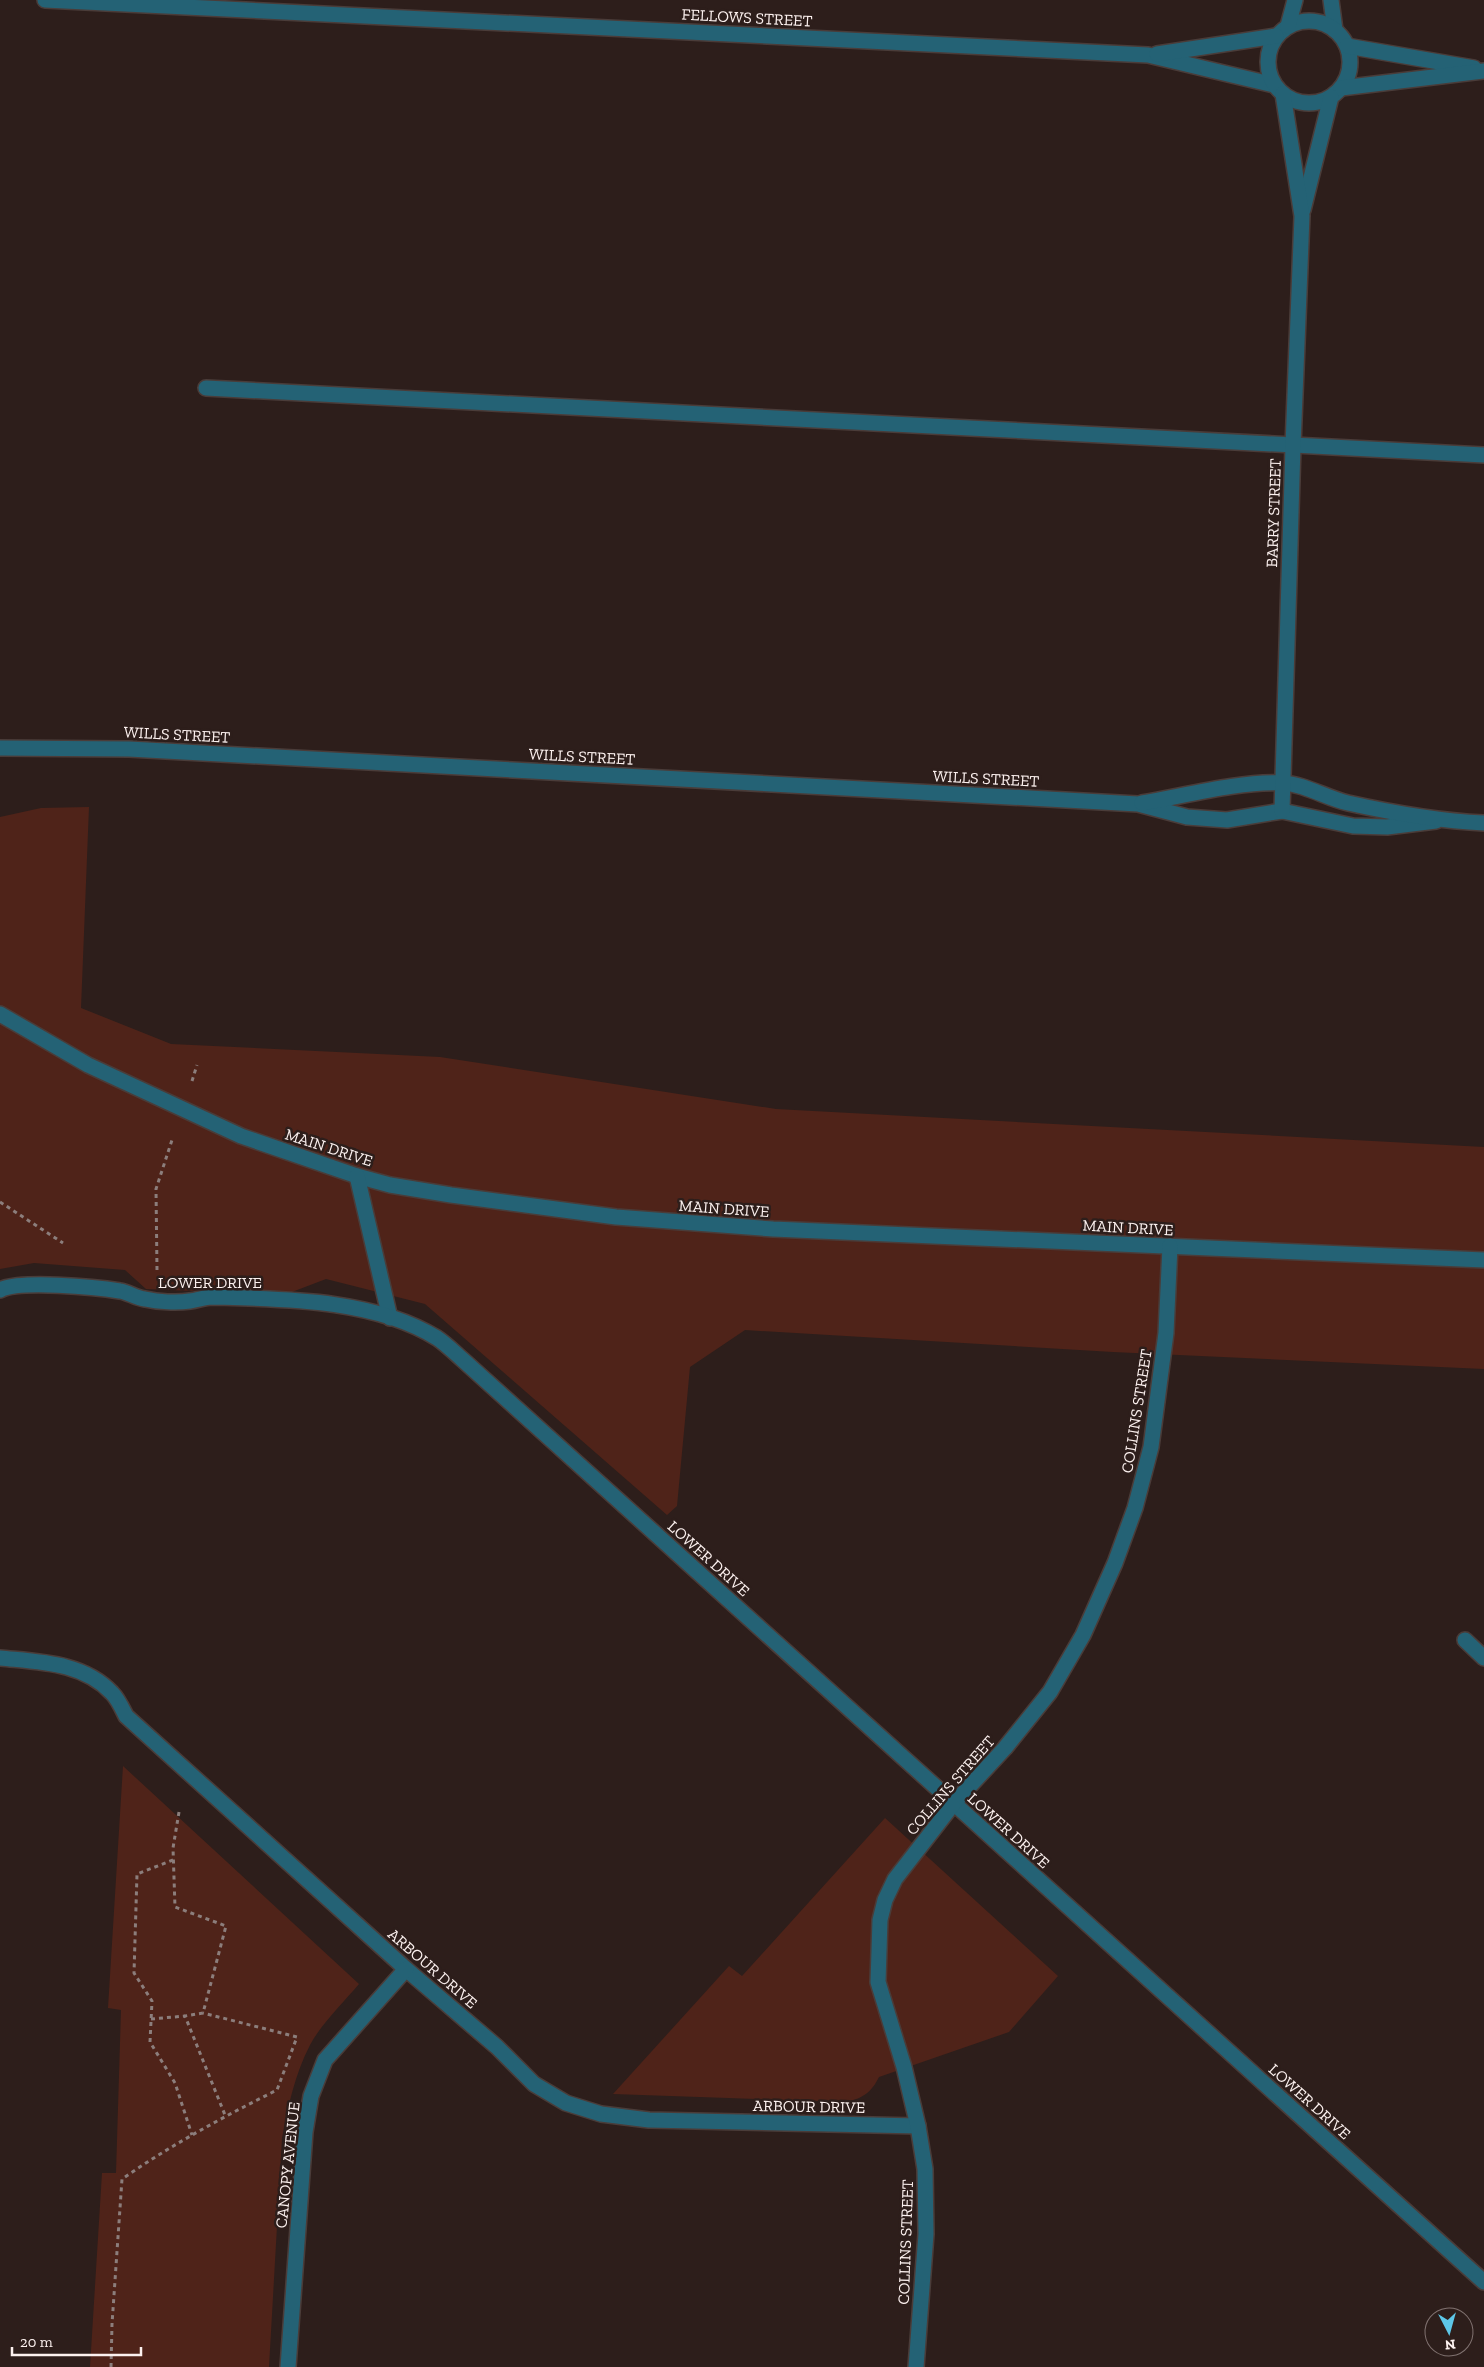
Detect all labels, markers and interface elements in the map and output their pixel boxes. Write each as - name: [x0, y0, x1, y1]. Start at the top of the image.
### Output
- street label: FELLOWS STREET: [681, 5, 813, 30]
- street label: BARRY STREET: [1262, 458, 1285, 568]
- street label: WILLS STREET: [123, 722, 231, 747]
- street label: WILLS STREET: [528, 744, 636, 769]
- street label: WILLS STREET: [932, 766, 1040, 791]
- street label: MAIN DRIVE: [283, 1124, 375, 1171]
- street label: MAIN DRIVE: [678, 1196, 770, 1221]
- street label: MAIN DRIVE: [1082, 1216, 1174, 1239]
- street label: LOWER DRIVE: [158, 1273, 262, 1292]
- street label: COLLINS STREET: [1117, 1348, 1156, 1475]
- street label: LOWER DRIVE: [664, 1517, 754, 1600]
- street label: COLLINS STREET: [902, 1732, 999, 1839]
- street label: LOWER DRIVE: [964, 1789, 1054, 1872]
- street label: ARBOUR DRIVE: [384, 1924, 481, 2012]
- street label: LOWER DRIVE: [1265, 2060, 1355, 2143]
- street label: ARBOUR DRIVE: [753, 2096, 865, 2117]
- street label: CANOPY AVENUE: [271, 2101, 304, 2229]
- street label: COLLINS STREET: [894, 2179, 917, 2305]
- north arrow: [1424, 2307, 1474, 2357]
- scale bar: [12, 2324, 141, 2356]
- text: 20 m: [20, 2333, 53, 2351]
- text: N: [1444, 2335, 1456, 2353]

